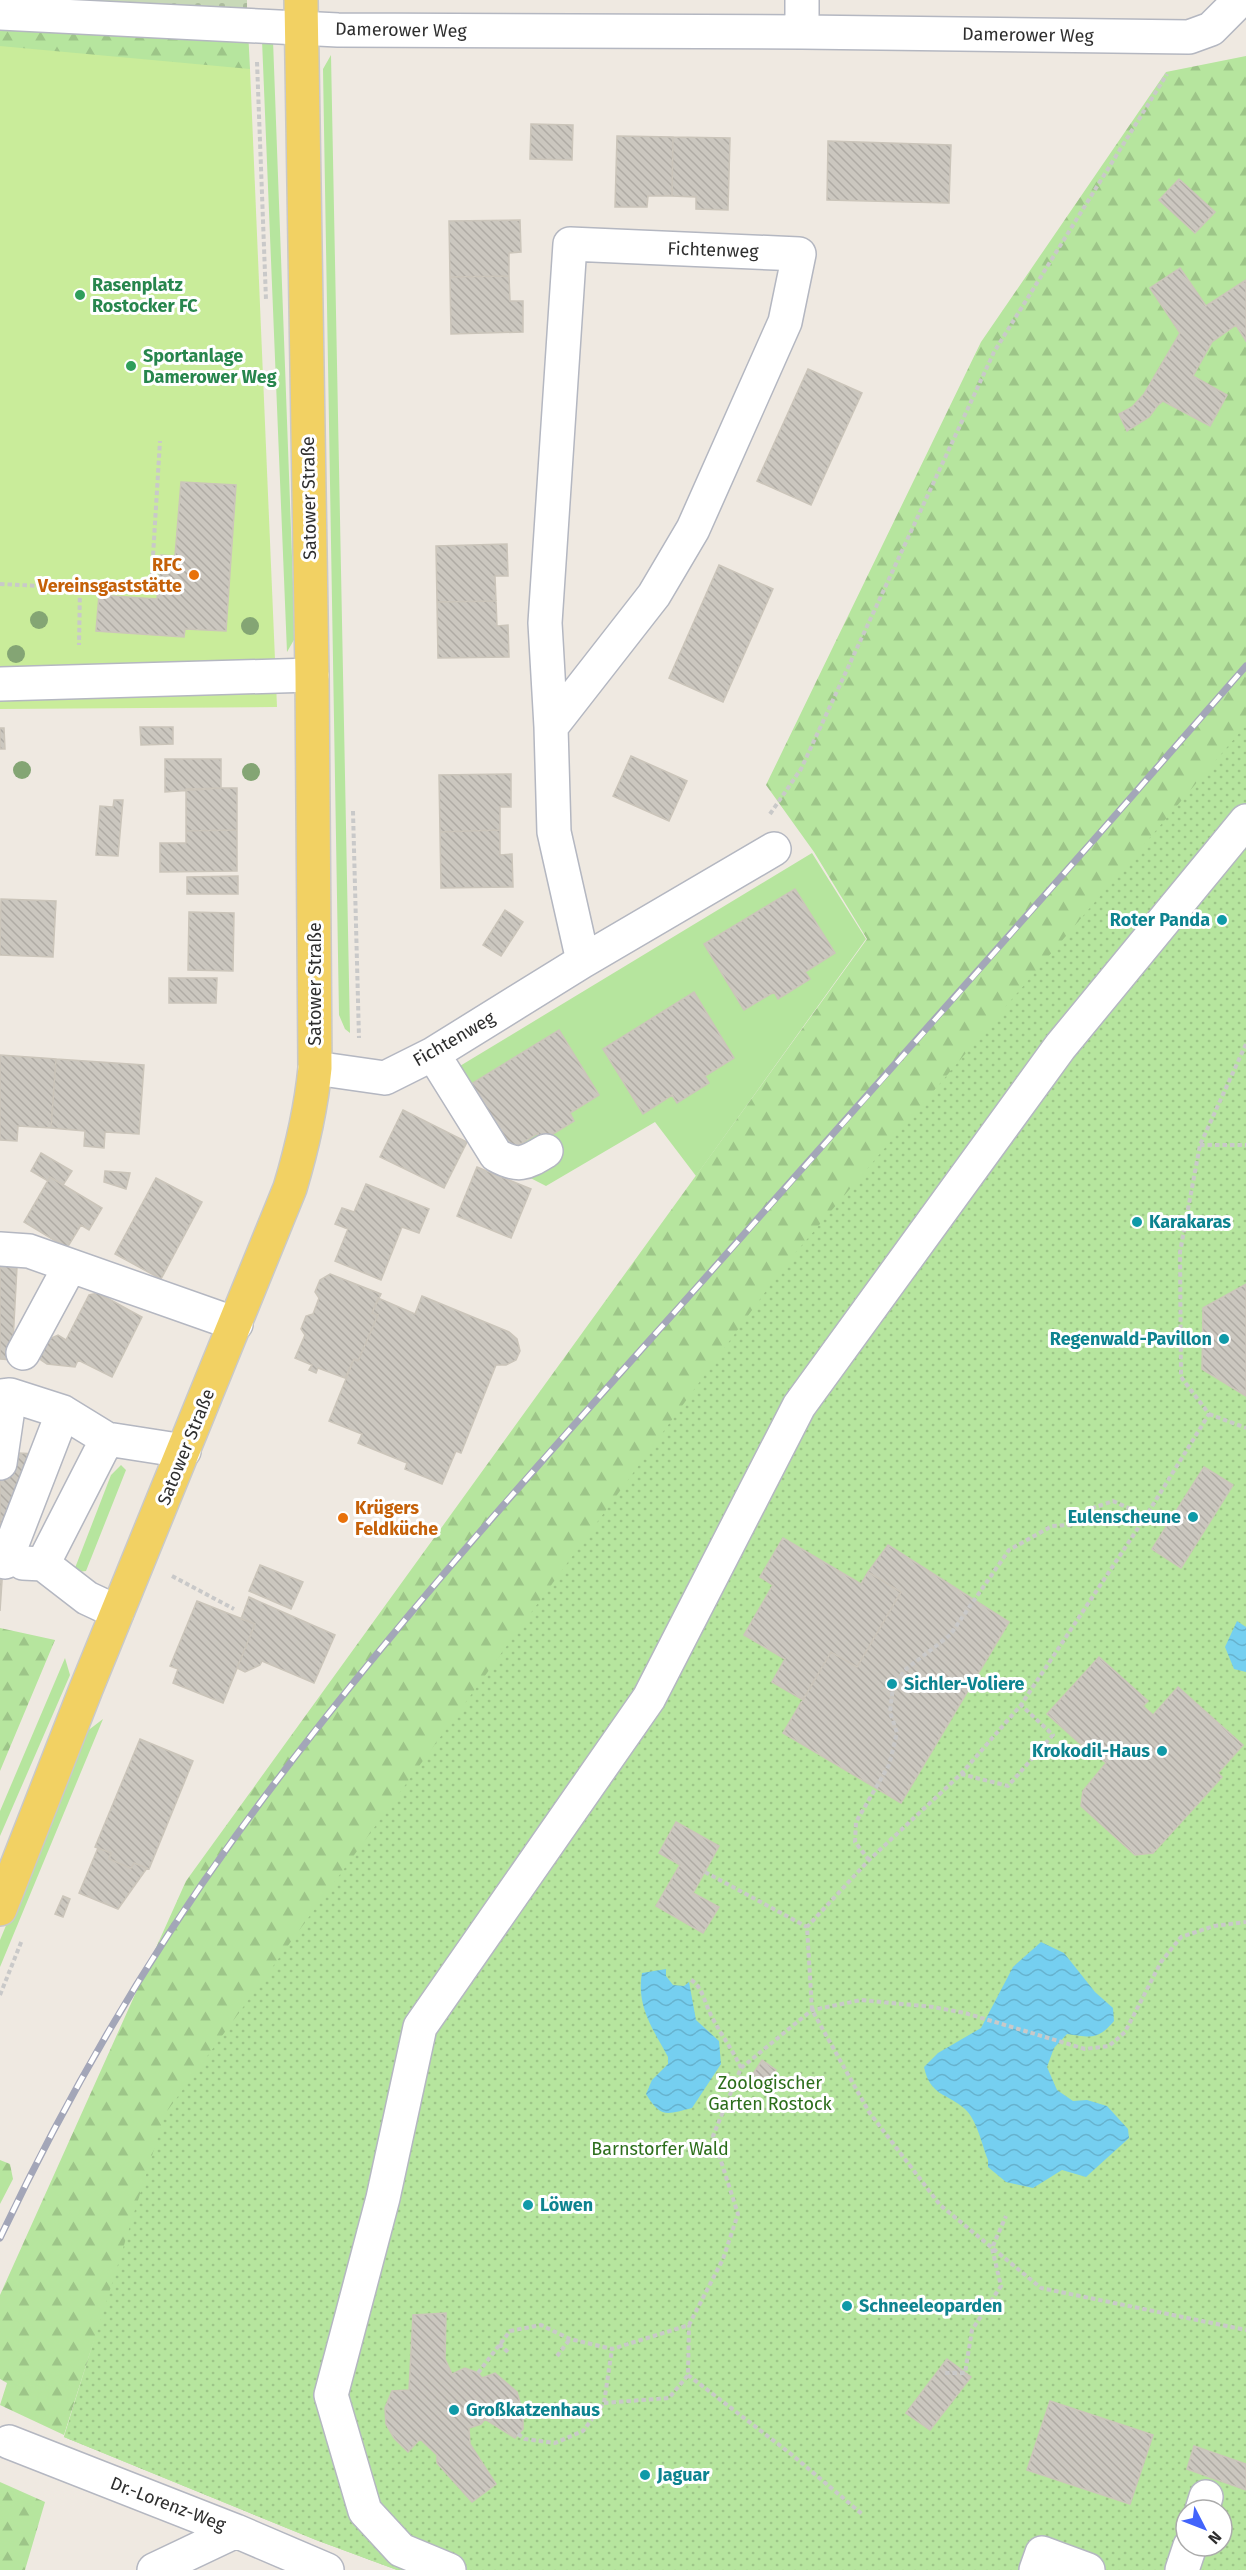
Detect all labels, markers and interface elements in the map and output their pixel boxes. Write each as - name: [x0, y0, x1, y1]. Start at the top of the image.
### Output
- street label: Damerower Weg: [335, 18, 468, 42]
- street label: Damerower Weg: [962, 23, 1095, 47]
- street label: Fichtenweg: [667, 237, 760, 263]
- place label: Rasenplatz Rostocker FC: [92, 274, 198, 317]
- marker: Rasenplatz Rostocker FC: [73, 288, 87, 302]
- place label: Sportanlage Damerower Weg: [143, 345, 277, 388]
- marker: Sportanlage Damerower Weg: [124, 359, 138, 373]
- street label: Satower Straße: [297, 436, 321, 560]
- place label: RFC Vereinsgaststätte: [37, 554, 183, 597]
- marker: RFC Vereinsgaststätte: [187, 568, 201, 582]
- place label: Roter Panda: [1110, 909, 1210, 931]
- marker: Roter Panda: [1215, 913, 1229, 927]
- street label: Satower Straße: [304, 922, 326, 1046]
- street label: Fichtenweg: [409, 1006, 499, 1071]
- place label: Karakaras: [1149, 1211, 1231, 1233]
- marker: Karakaras: [1130, 1215, 1144, 1229]
- place label: Regenwald-Pavillon: [1050, 1328, 1212, 1350]
- marker: Regenwald-Pavillon: [1217, 1332, 1231, 1346]
- street label: Satower Straße: [153, 1386, 219, 1508]
- place label: Krügers Feldküche: [355, 1497, 438, 1540]
- place label: Eulenscheune: [1068, 1506, 1181, 1528]
- marker: Eulenscheune: [1186, 1510, 1200, 1524]
- marker: Krügers Feldküche: [336, 1511, 350, 1525]
- place label: Sichler-Voliere: [904, 1673, 1025, 1695]
- marker: Sichler-Voliere: [885, 1677, 899, 1691]
- place label: Krokodil-Haus: [1032, 1740, 1150, 1762]
- marker: Krokodil-Haus: [1155, 1744, 1169, 1758]
- park label: Zoologischer Garten Rostock: [708, 2072, 833, 2115]
- park label: Barnstorfer Wald: [591, 2138, 729, 2160]
- place label: Löwen: [540, 2194, 593, 2216]
- marker: Löwen: [521, 2198, 535, 2212]
- place label: Schneeleoparden: [859, 2295, 1003, 2317]
- marker: Schneeleoparden: [840, 2299, 854, 2313]
- place label: Großkatzenhaus: [466, 2399, 600, 2421]
- marker: Großkatzenhaus: [447, 2403, 461, 2417]
- place label: Jaguar: [656, 2464, 710, 2486]
- marker: Jaguar: [638, 2468, 652, 2482]
- street label: Dr.-Lorenz-Weg: [107, 2472, 229, 2536]
- north arrow: [1174, 2498, 1234, 2558]
- text: N: [1204, 2527, 1225, 2548]

